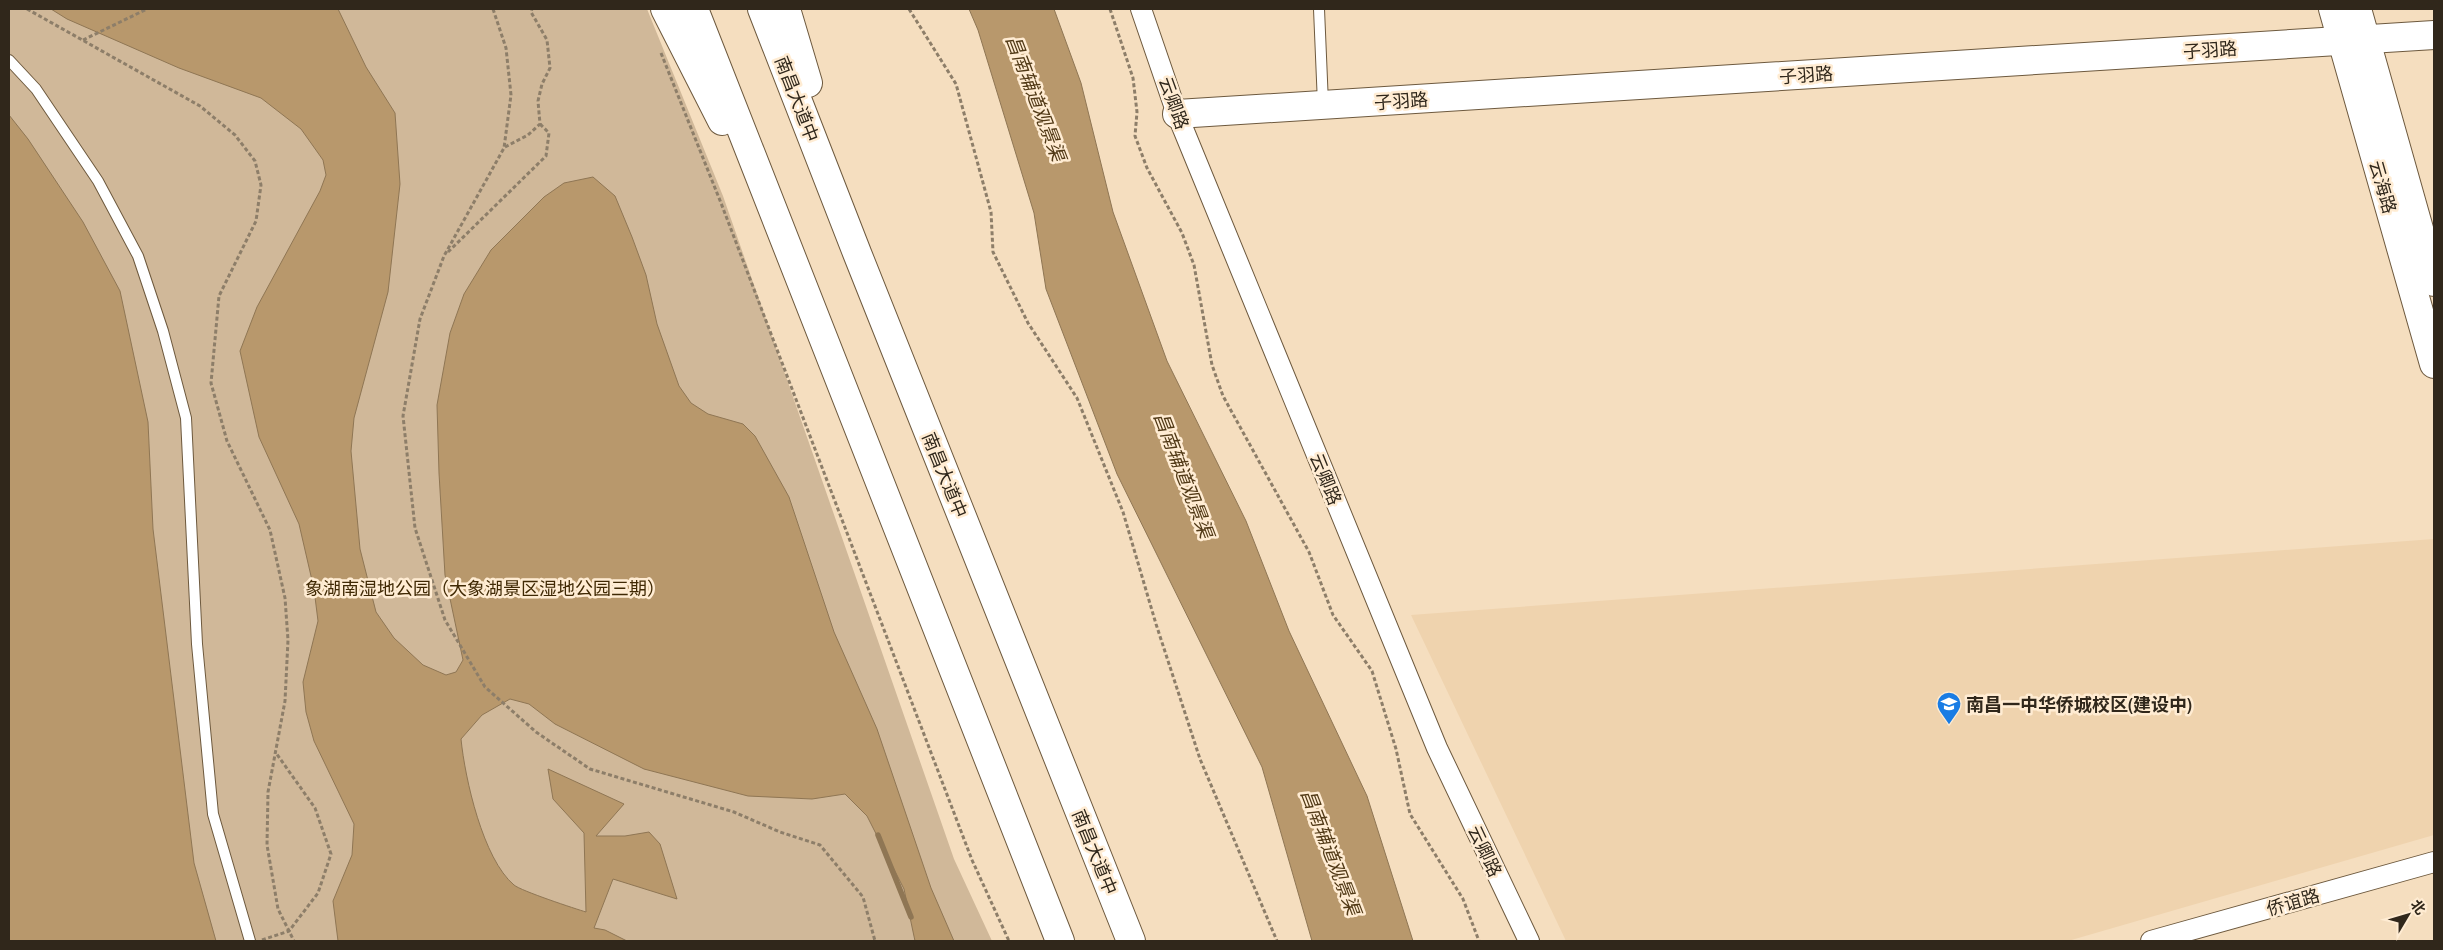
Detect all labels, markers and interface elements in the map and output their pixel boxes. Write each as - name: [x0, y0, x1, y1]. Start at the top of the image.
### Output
- water label: 昌南辅道观景渠: [1000, 31, 1073, 168]
- street label: 子羽路: [2182, 36, 2238, 64]
- street label: 南昌大道中: [769, 53, 825, 145]
- street label: 子羽路: [1778, 61, 1834, 89]
- street label: 云卿路: [1153, 73, 1195, 133]
- street label: 子羽路: [1373, 87, 1429, 115]
- street label: 云海路: [2364, 158, 2402, 216]
- water label: 昌南辅道观景渠: [1148, 408, 1221, 545]
- street label: 南昌大道中: [917, 429, 973, 521]
- street label: 云卿路: [1304, 449, 1348, 509]
- park label: 象湖南湿地公园（大象湖景区湿地公园三期）: [305, 576, 665, 601]
- school or university icon: 南昌一中华侨城校区(建设中): [1936, 691, 1962, 725]
- place label: 南昌一中华侨城校区(建设中): [1966, 692, 2192, 717]
- water label: 昌南辅道观景渠: [1295, 785, 1368, 922]
- street label: 南昌大道中: [1067, 806, 1123, 898]
- street label: 云卿路: [1462, 821, 1508, 881]
- street label: 侨谊路: [2264, 883, 2322, 921]
- north arrow: [2383, 890, 2433, 940]
- text: 北: [2407, 896, 2430, 918]

